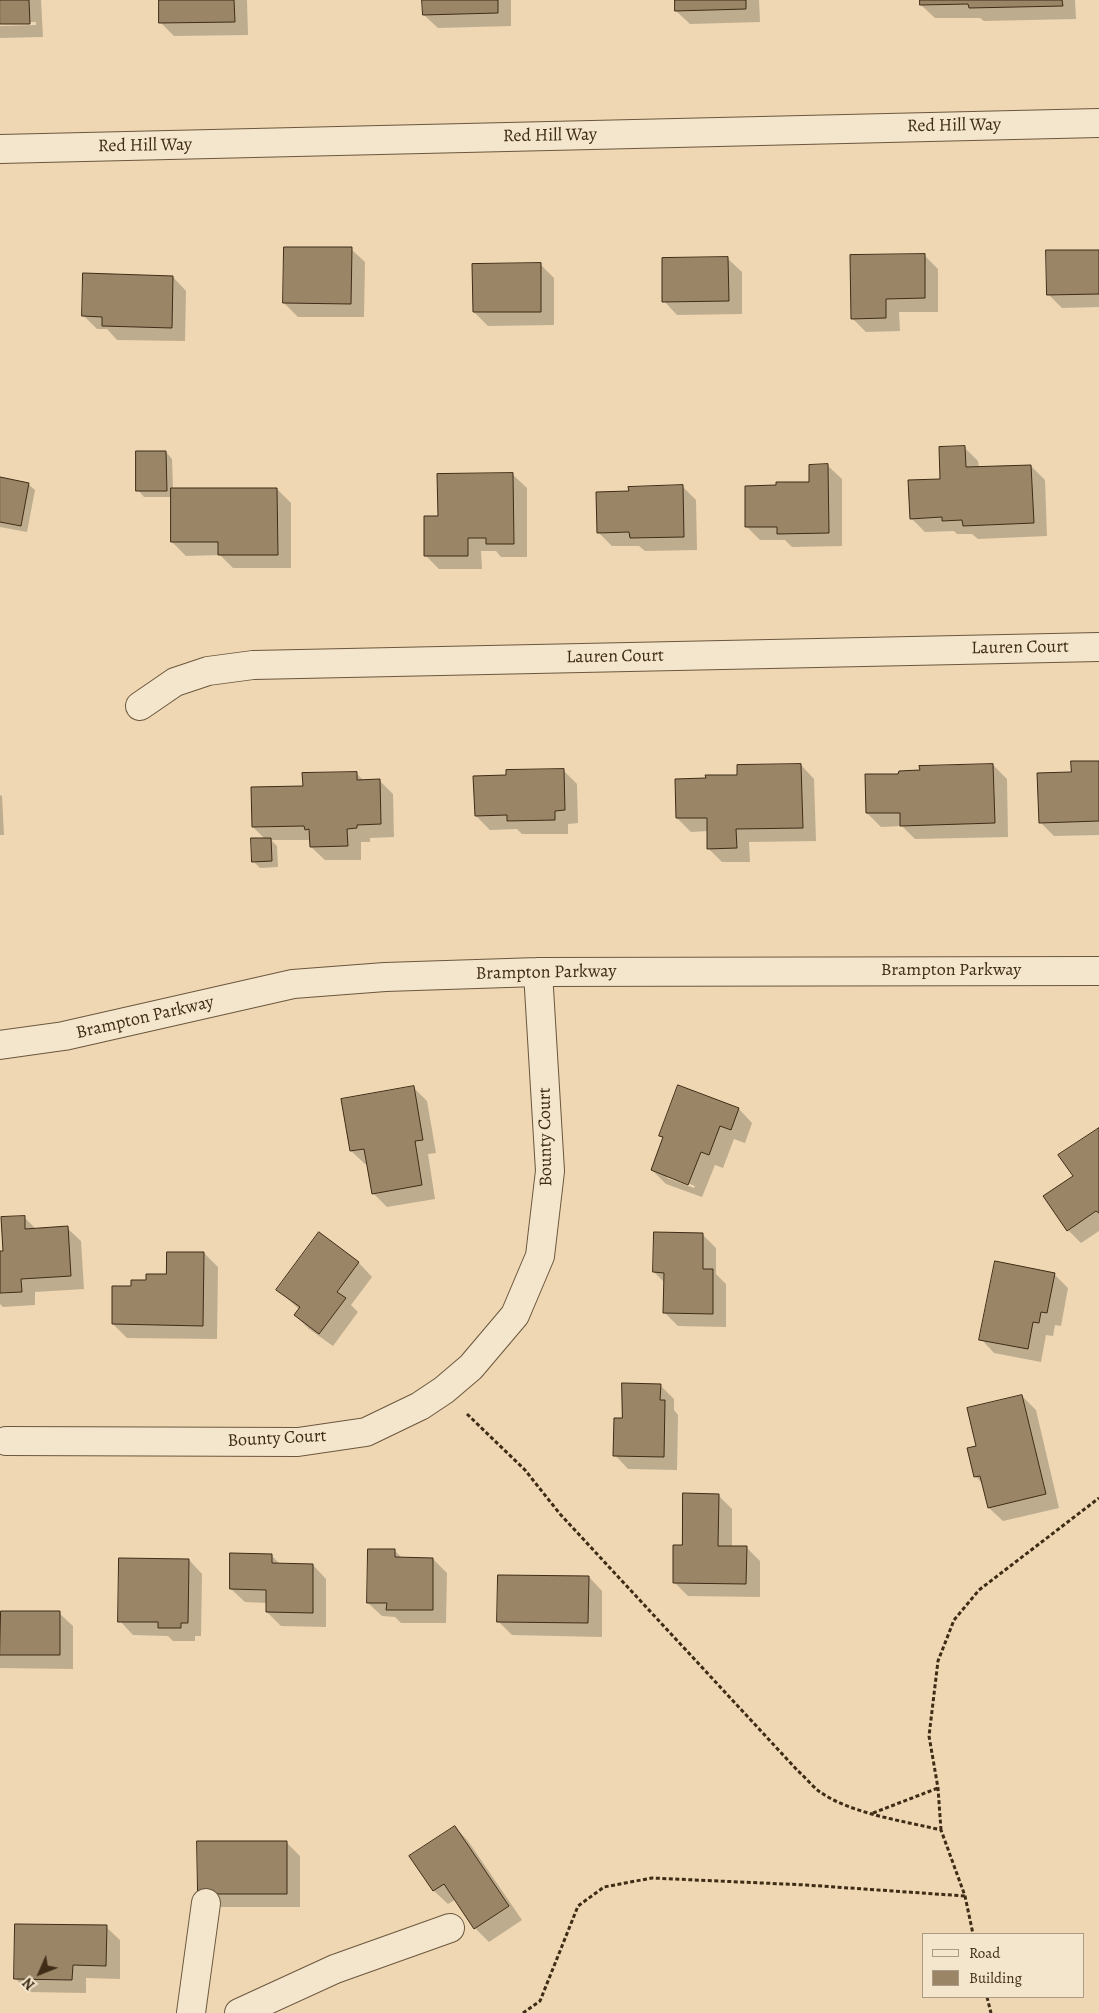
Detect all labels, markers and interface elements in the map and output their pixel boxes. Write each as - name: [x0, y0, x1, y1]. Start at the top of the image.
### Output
- street label: Red Hill Way: [907, 114, 1001, 138]
- street label: Red Hill Way: [503, 124, 597, 148]
- street label: Red Hill Way: [98, 134, 192, 158]
- street label: Lauren Court: [971, 636, 1069, 660]
- street label: Lauren Court: [566, 645, 664, 669]
- street label: Brampton Parkway: [881, 960, 1021, 982]
- street label: Brampton Parkway: [475, 961, 617, 985]
- street label: Brampton Parkway: [74, 992, 216, 1044]
- street label: Bounty Court: [534, 1087, 558, 1187]
- street label: Bounty Court: [227, 1426, 327, 1452]
- legend: [922, 1933, 1084, 1998]
- text: Road: [969, 1943, 1000, 1963]
- north arrow: [15, 1948, 65, 1998]
- text: Building: [969, 1968, 1022, 1988]
- text: N: [18, 1974, 39, 1994]

